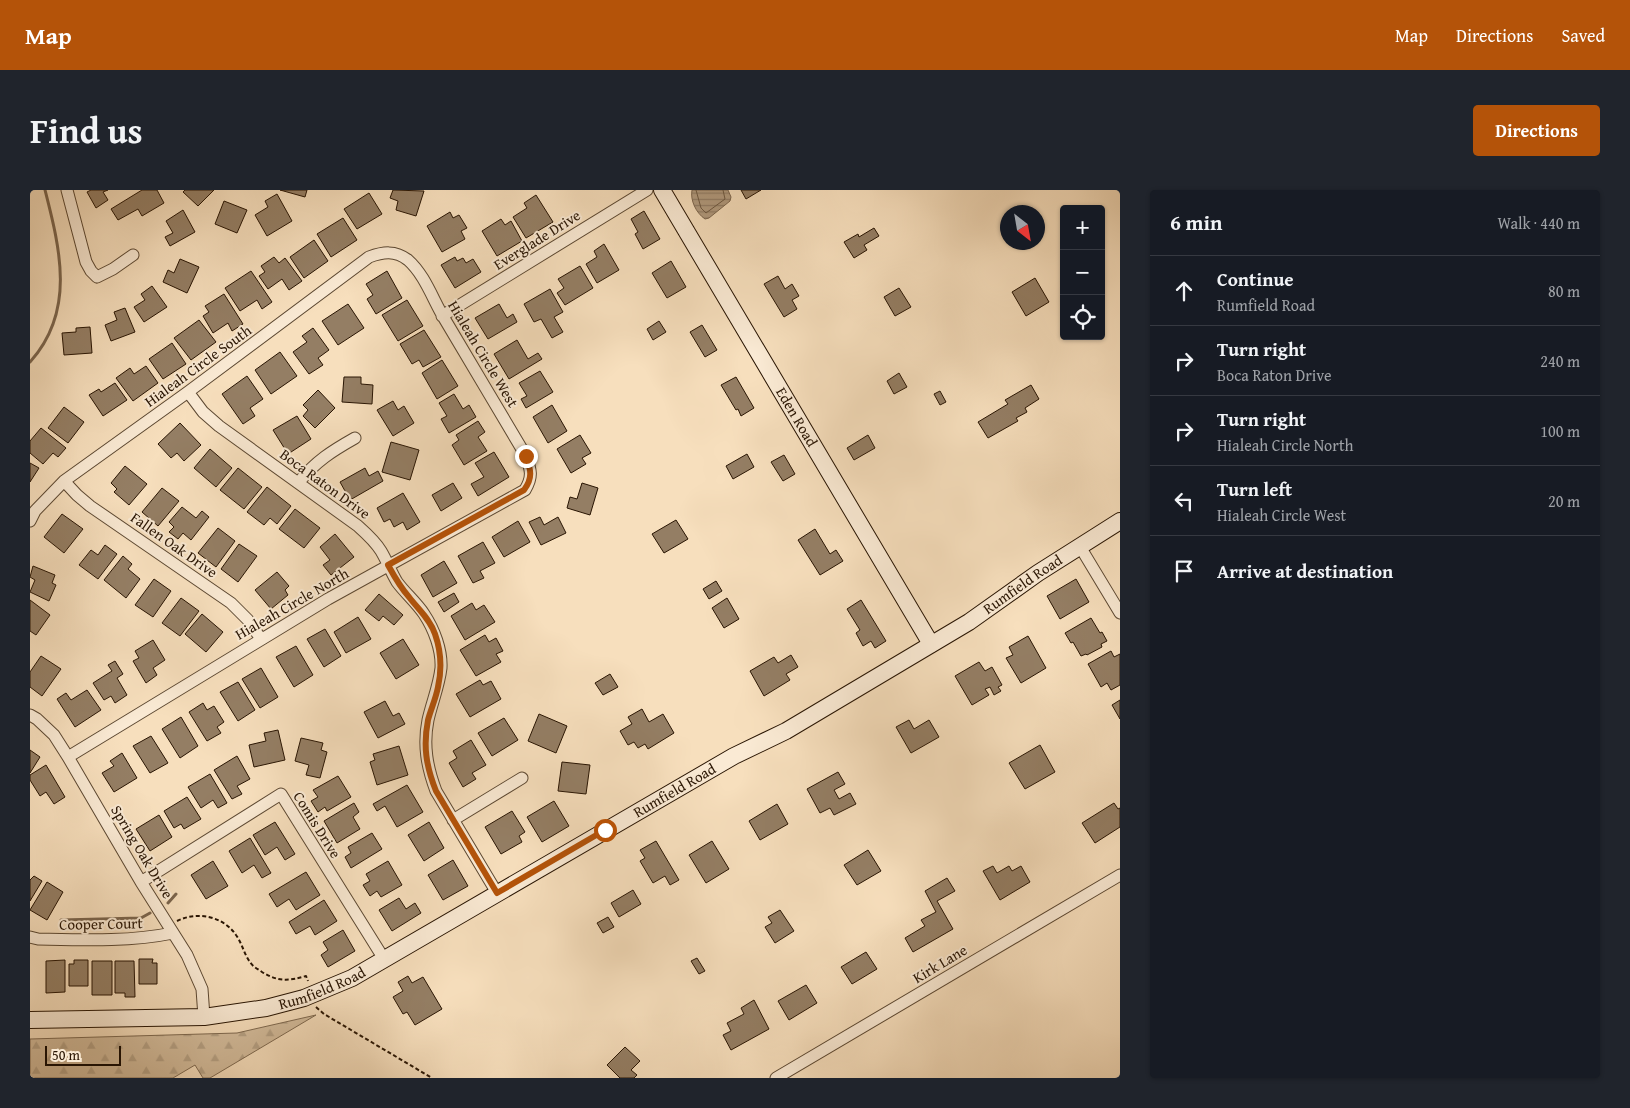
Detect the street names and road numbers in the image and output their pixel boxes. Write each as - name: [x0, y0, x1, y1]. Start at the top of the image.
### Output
- street label: Everglade Drive: [489, 205, 584, 275]
- street label: Hialeah Circle West: [443, 296, 524, 412]
- street label: Hialeah Circle South: [140, 319, 256, 412]
- street label: Eden Road: [771, 383, 823, 451]
- street label: Boca Raton Drive: [276, 444, 375, 524]
- street label: Fallen Oak Drive: [127, 507, 222, 582]
- street label: Rumfield Road: [979, 549, 1066, 619]
- street label: Hialeah Circle North: [231, 562, 353, 645]
- street label: Rumfield Road: [629, 758, 719, 822]
- street label: Comis Drive: [289, 787, 346, 862]
- street label: Spring Oak Drive: [106, 801, 179, 902]
- street label: Cooper Court: [59, 912, 144, 935]
- street label: Kirk Lane: [909, 939, 971, 988]
- street label: Rumfield Road: [276, 961, 369, 1014]

